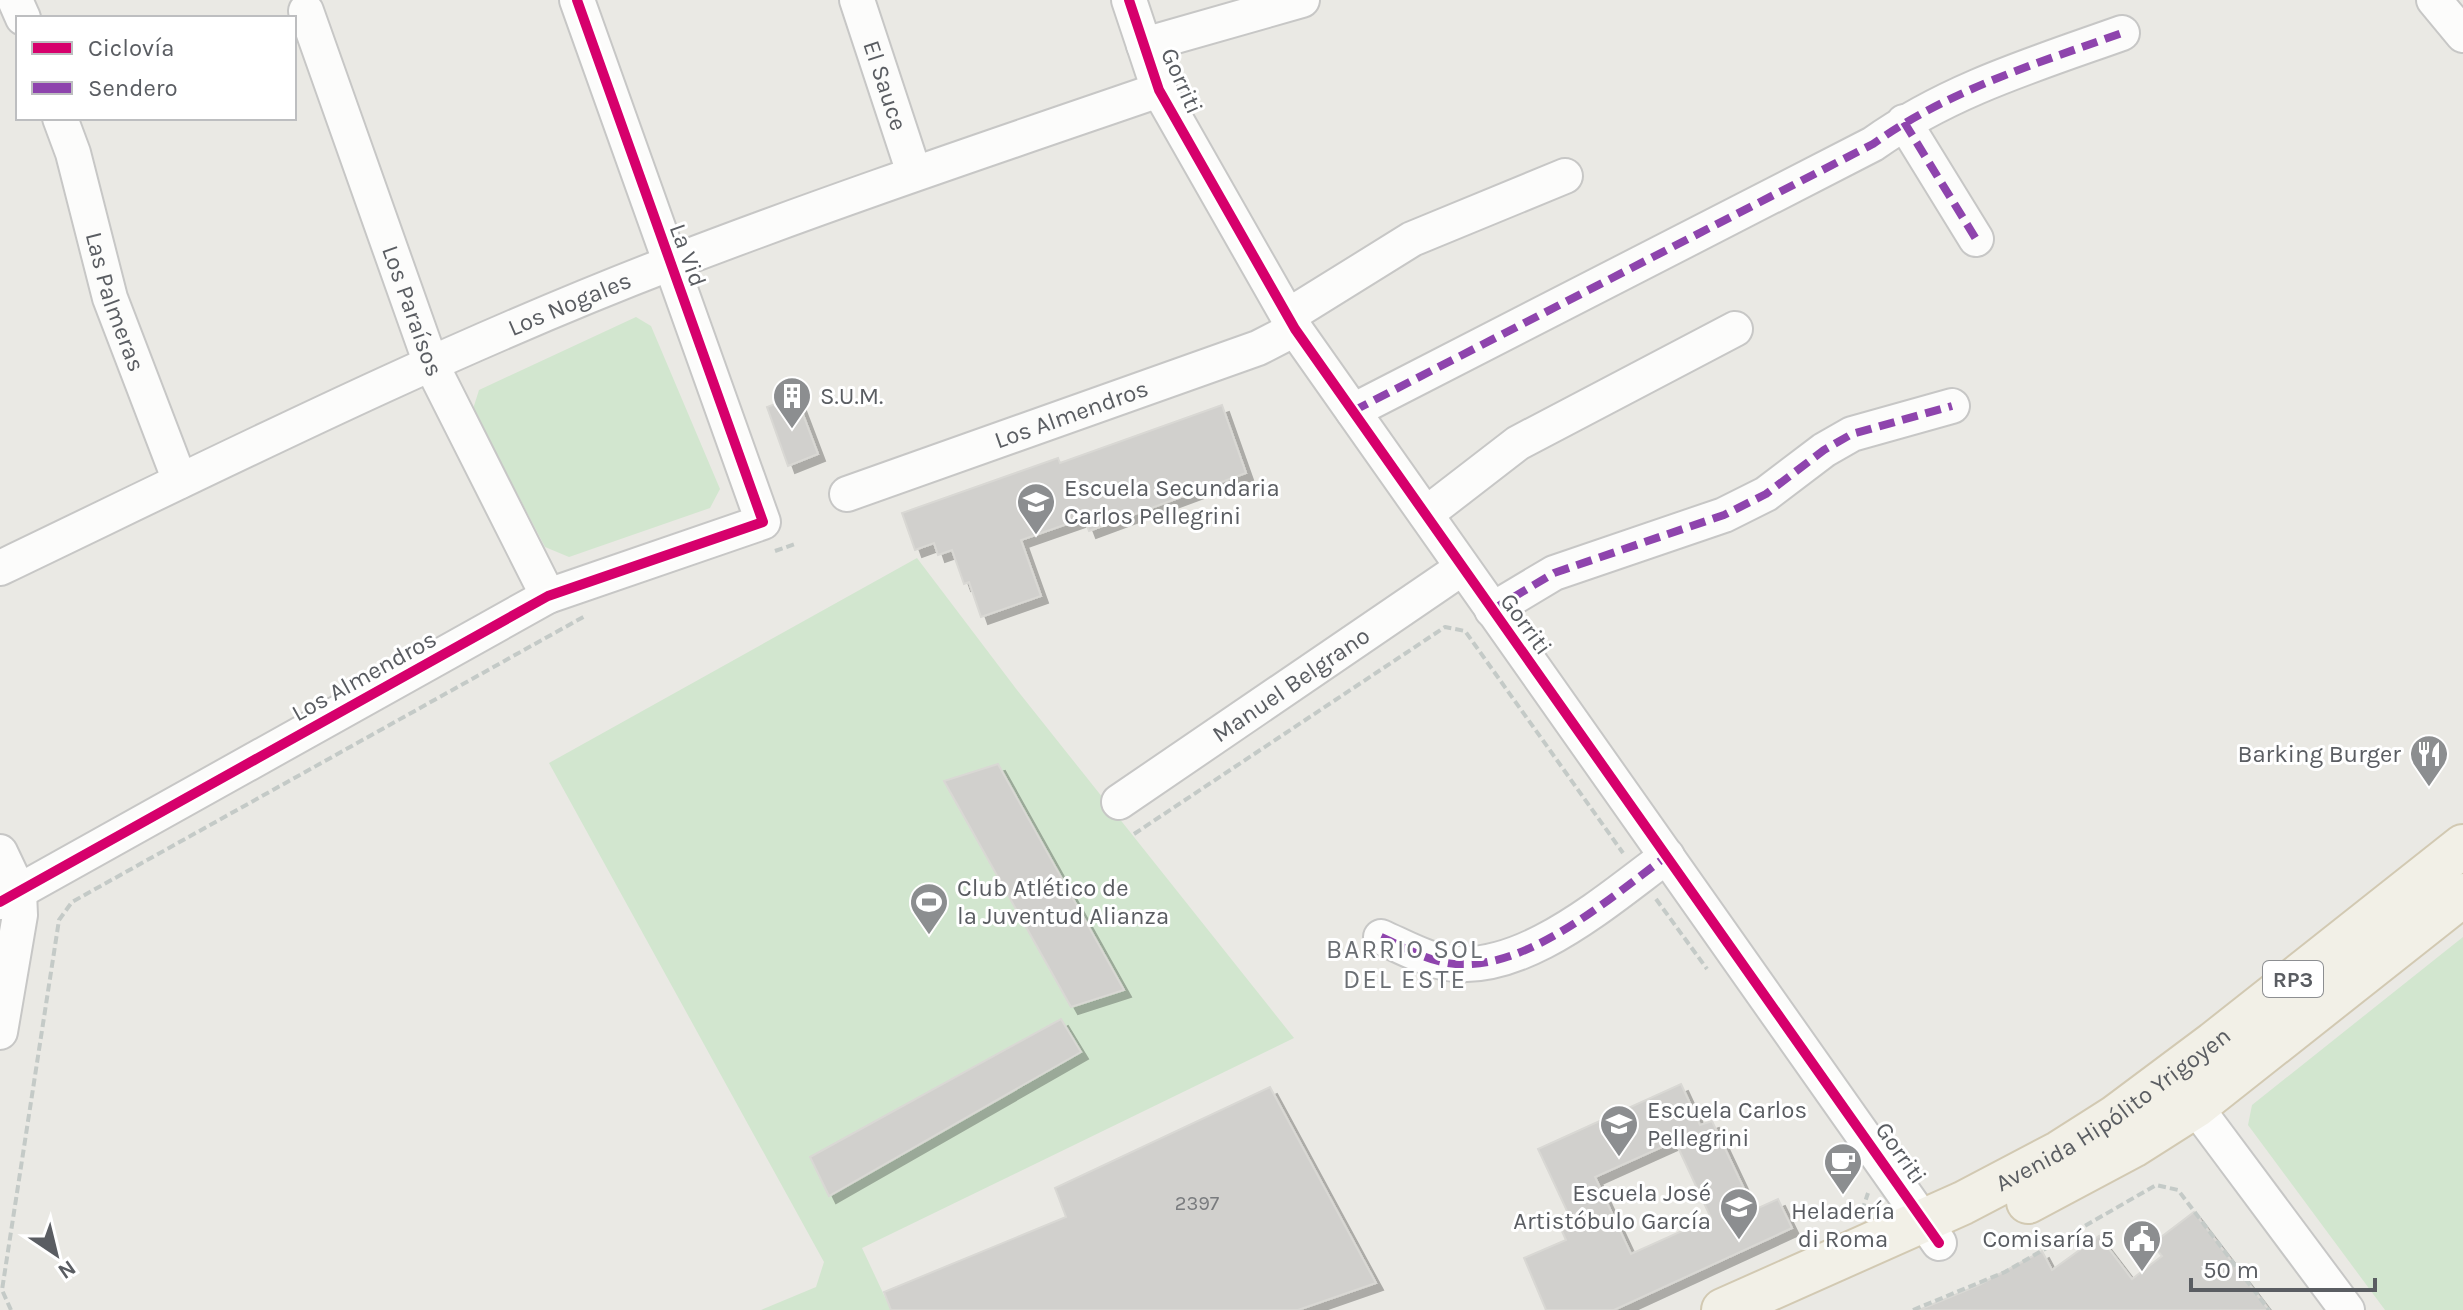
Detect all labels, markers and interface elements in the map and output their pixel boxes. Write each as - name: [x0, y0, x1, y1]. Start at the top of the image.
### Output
- legend: [16, 16, 296, 120]
- text: Ciclovía: [88, 34, 175, 62]
- street label: El Sauce: [857, 37, 913, 134]
- street label: Gorriti: [1155, 44, 1209, 118]
- text: Sendero: [88, 74, 178, 102]
- street label: La Vid: [664, 220, 712, 290]
- street label: Las Palmeras: [80, 229, 151, 376]
- street label: Los Paraísos: [376, 242, 449, 381]
- street label: Los Nogales: [504, 266, 635, 342]
- street label: Los Almendros: [991, 374, 1152, 454]
- building icon: S.U.M.: [771, 375, 813, 430]
- place label: S.U.M.: [820, 382, 883, 410]
- place label: Escuela Secundaria Carlos Pellegrini: [1064, 474, 1280, 530]
- school or university icon: Escuela Secundaria Carlos Pellegrini: [1015, 481, 1057, 536]
- street label: Gorriti: [1494, 588, 1558, 660]
- street label: Manuel Belgrano: [1207, 621, 1375, 748]
- street label: Los Almendros: [287, 625, 441, 727]
- restaurant icon: Barking Burger: [2408, 733, 2450, 788]
- place label: Barking Burger: [2237, 740, 2401, 768]
- place label: Club Atlético de la Juventud Alianza: [957, 874, 1169, 930]
- sports icon: Club Atlético de la Juventud Alianza: [908, 881, 950, 936]
- district label: BARRIO SOL DEL ESTE: [1326, 934, 1484, 995]
- road number: RP3: [2263, 961, 2323, 997]
- street label: Avenida Hipólito Yrigoyen: [1991, 1021, 2236, 1197]
- place label: Escuela Carlos Pellegrini: [1647, 1096, 1807, 1152]
- school or university icon: Escuela Carlos Pellegrini: [1598, 1103, 1640, 1158]
- street label: Gorriti: [1870, 1117, 1932, 1189]
- cafe icon: Heladería di Roma: [1822, 1141, 1864, 1196]
- place label: Escuela José Artistóbulo García: [1513, 1179, 1711, 1235]
- school or university icon: Escuela José Artistóbulo García: [1718, 1186, 1760, 1241]
- house number: 2397: [1175, 1192, 1220, 1215]
- place label: Heladería di Roma: [1791, 1197, 1895, 1253]
- north arrow: [16, 1214, 96, 1294]
- public building icon: Comisaría 5: [2121, 1218, 2163, 1273]
- place label: Comisaría 5: [1982, 1225, 2114, 1253]
- scale bar: [2191, 1242, 2375, 1292]
- text: N: [53, 1254, 81, 1285]
- text: 50 m: [2203, 1256, 2259, 1284]

